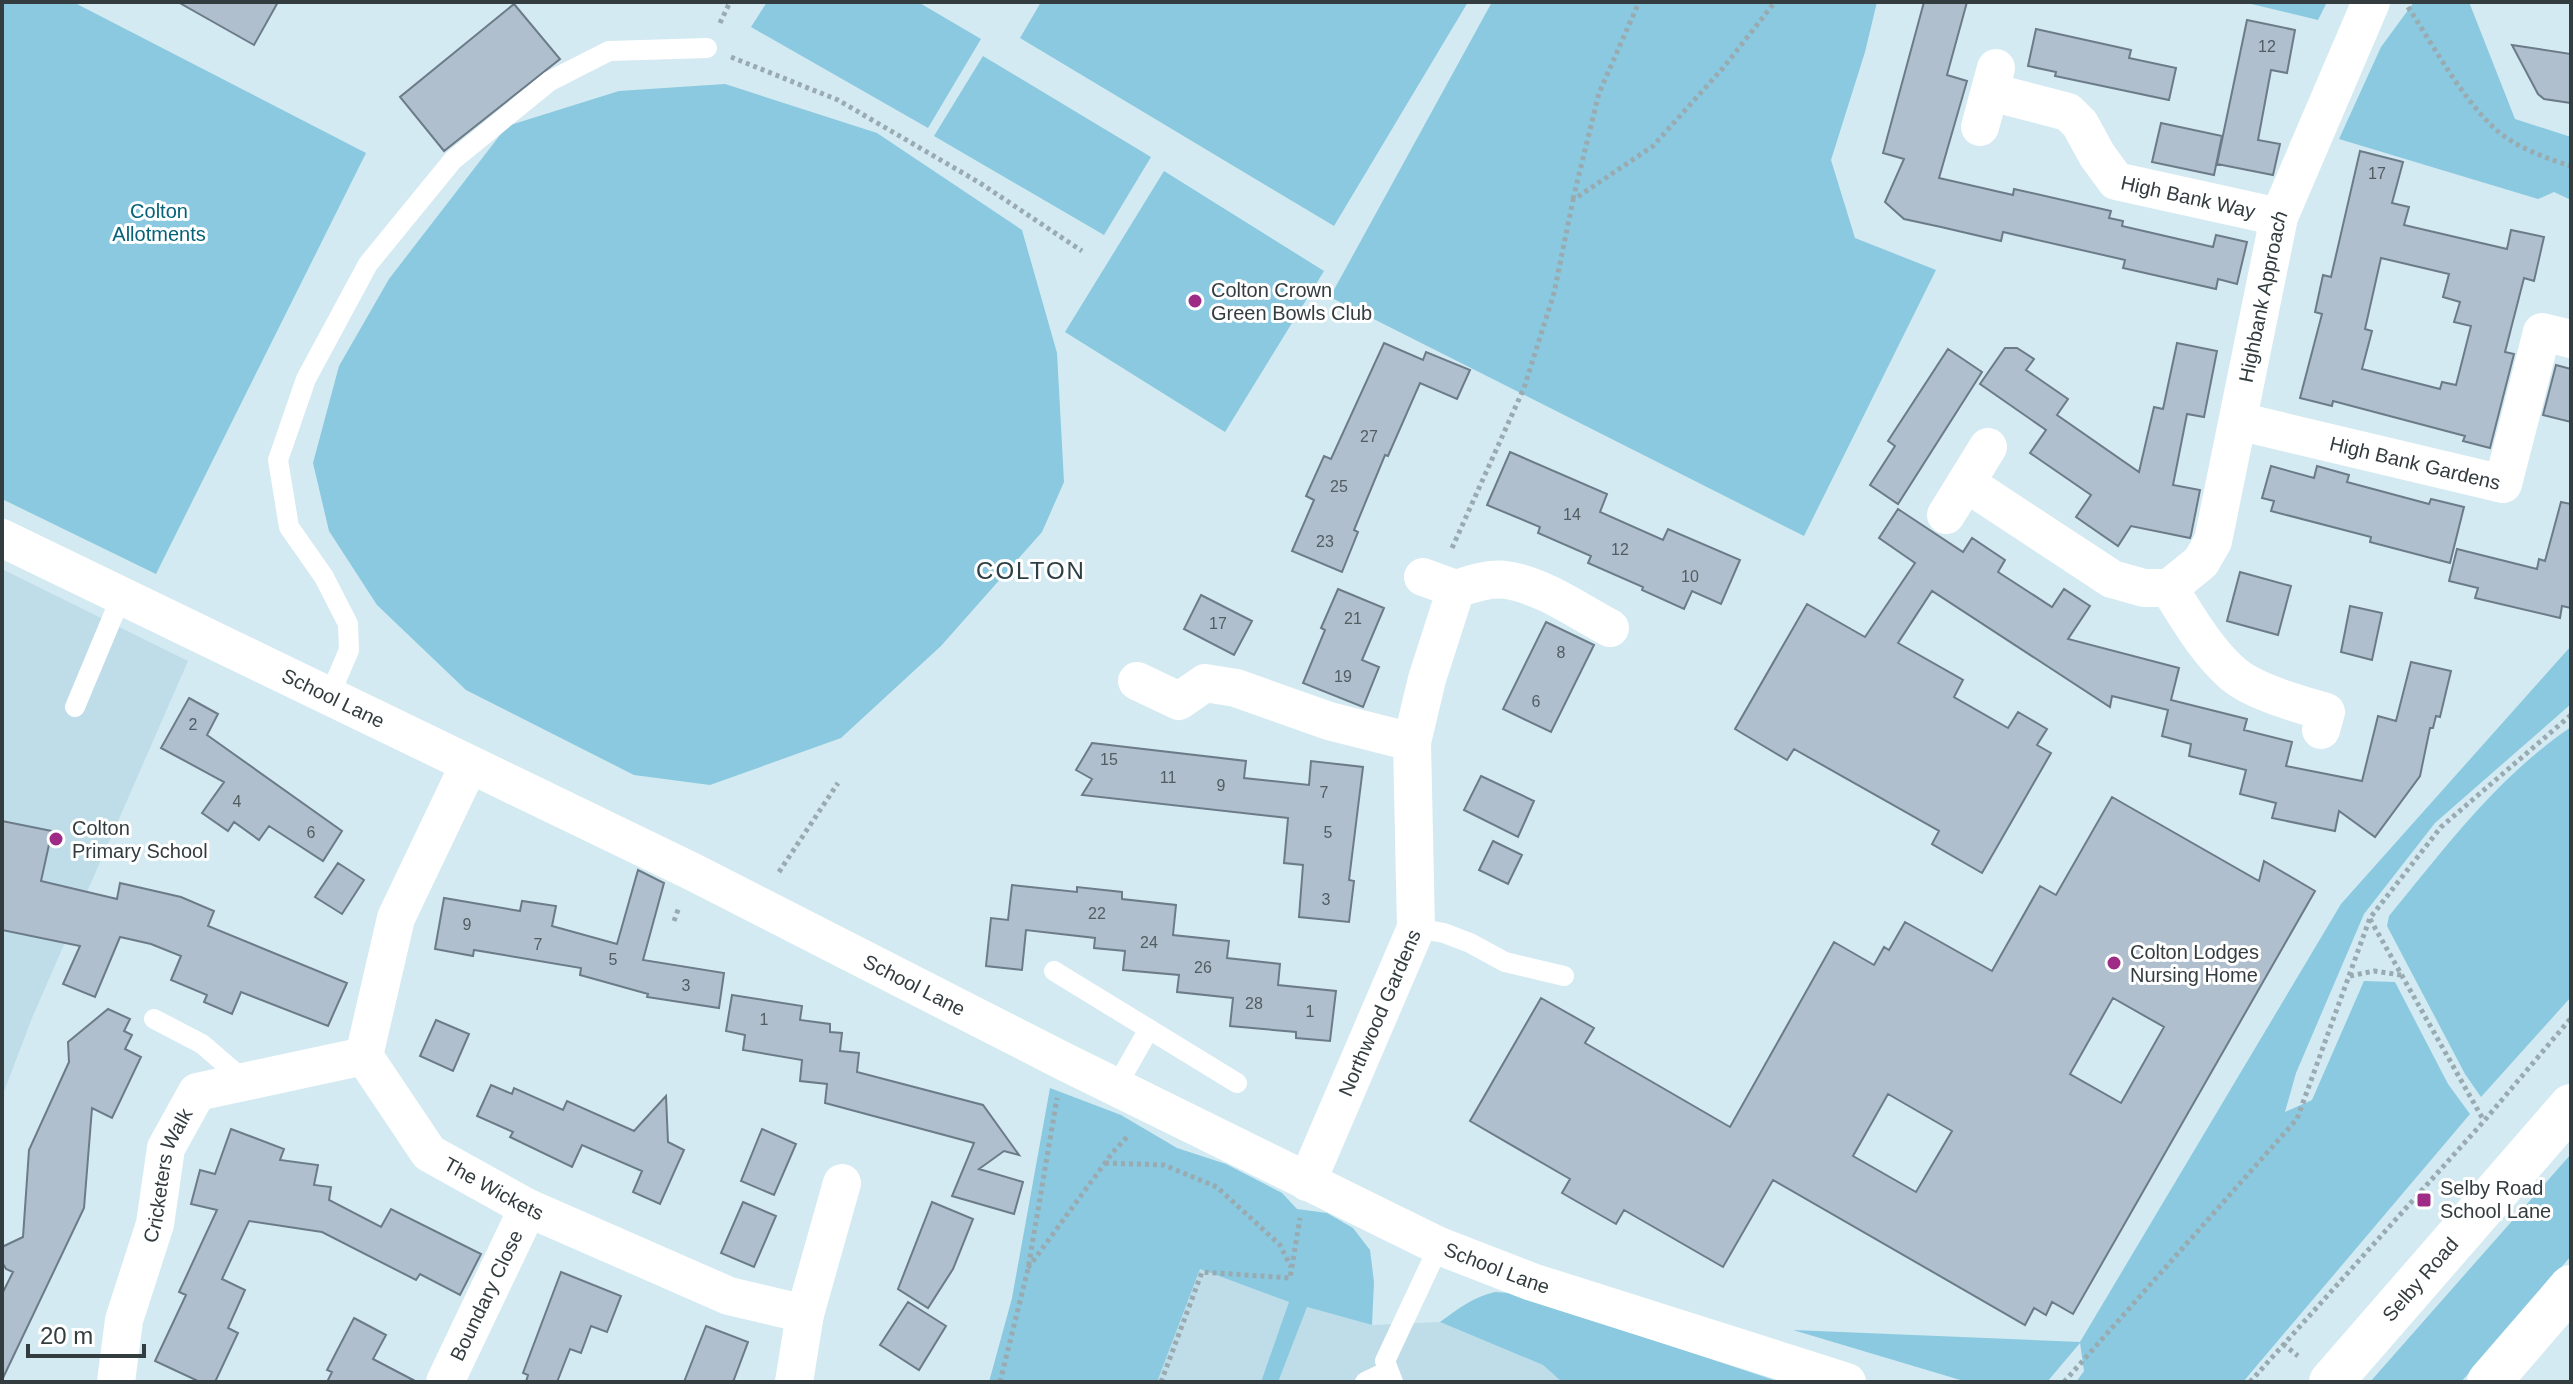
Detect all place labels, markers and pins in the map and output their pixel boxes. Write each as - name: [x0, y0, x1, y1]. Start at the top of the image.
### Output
- place label: Colton Crown Green Bowls Club: [1211, 279, 1372, 324]
- marker: Colton Crown Green Bowls Club: [1186, 292, 1204, 310]
- place label: Colton Primary School: [72, 817, 208, 862]
- marker: Colton Primary School: [47, 830, 65, 848]
- place label: Colton Lodges Nursing Home: [2130, 941, 2259, 986]
- marker: Colton Lodges Nursing Home: [2105, 954, 2123, 972]
- place label: Selby Road School Lane: [2440, 1177, 2551, 1222]
- marker: Selby Road School Lane: [2415, 1191, 2433, 1209]

